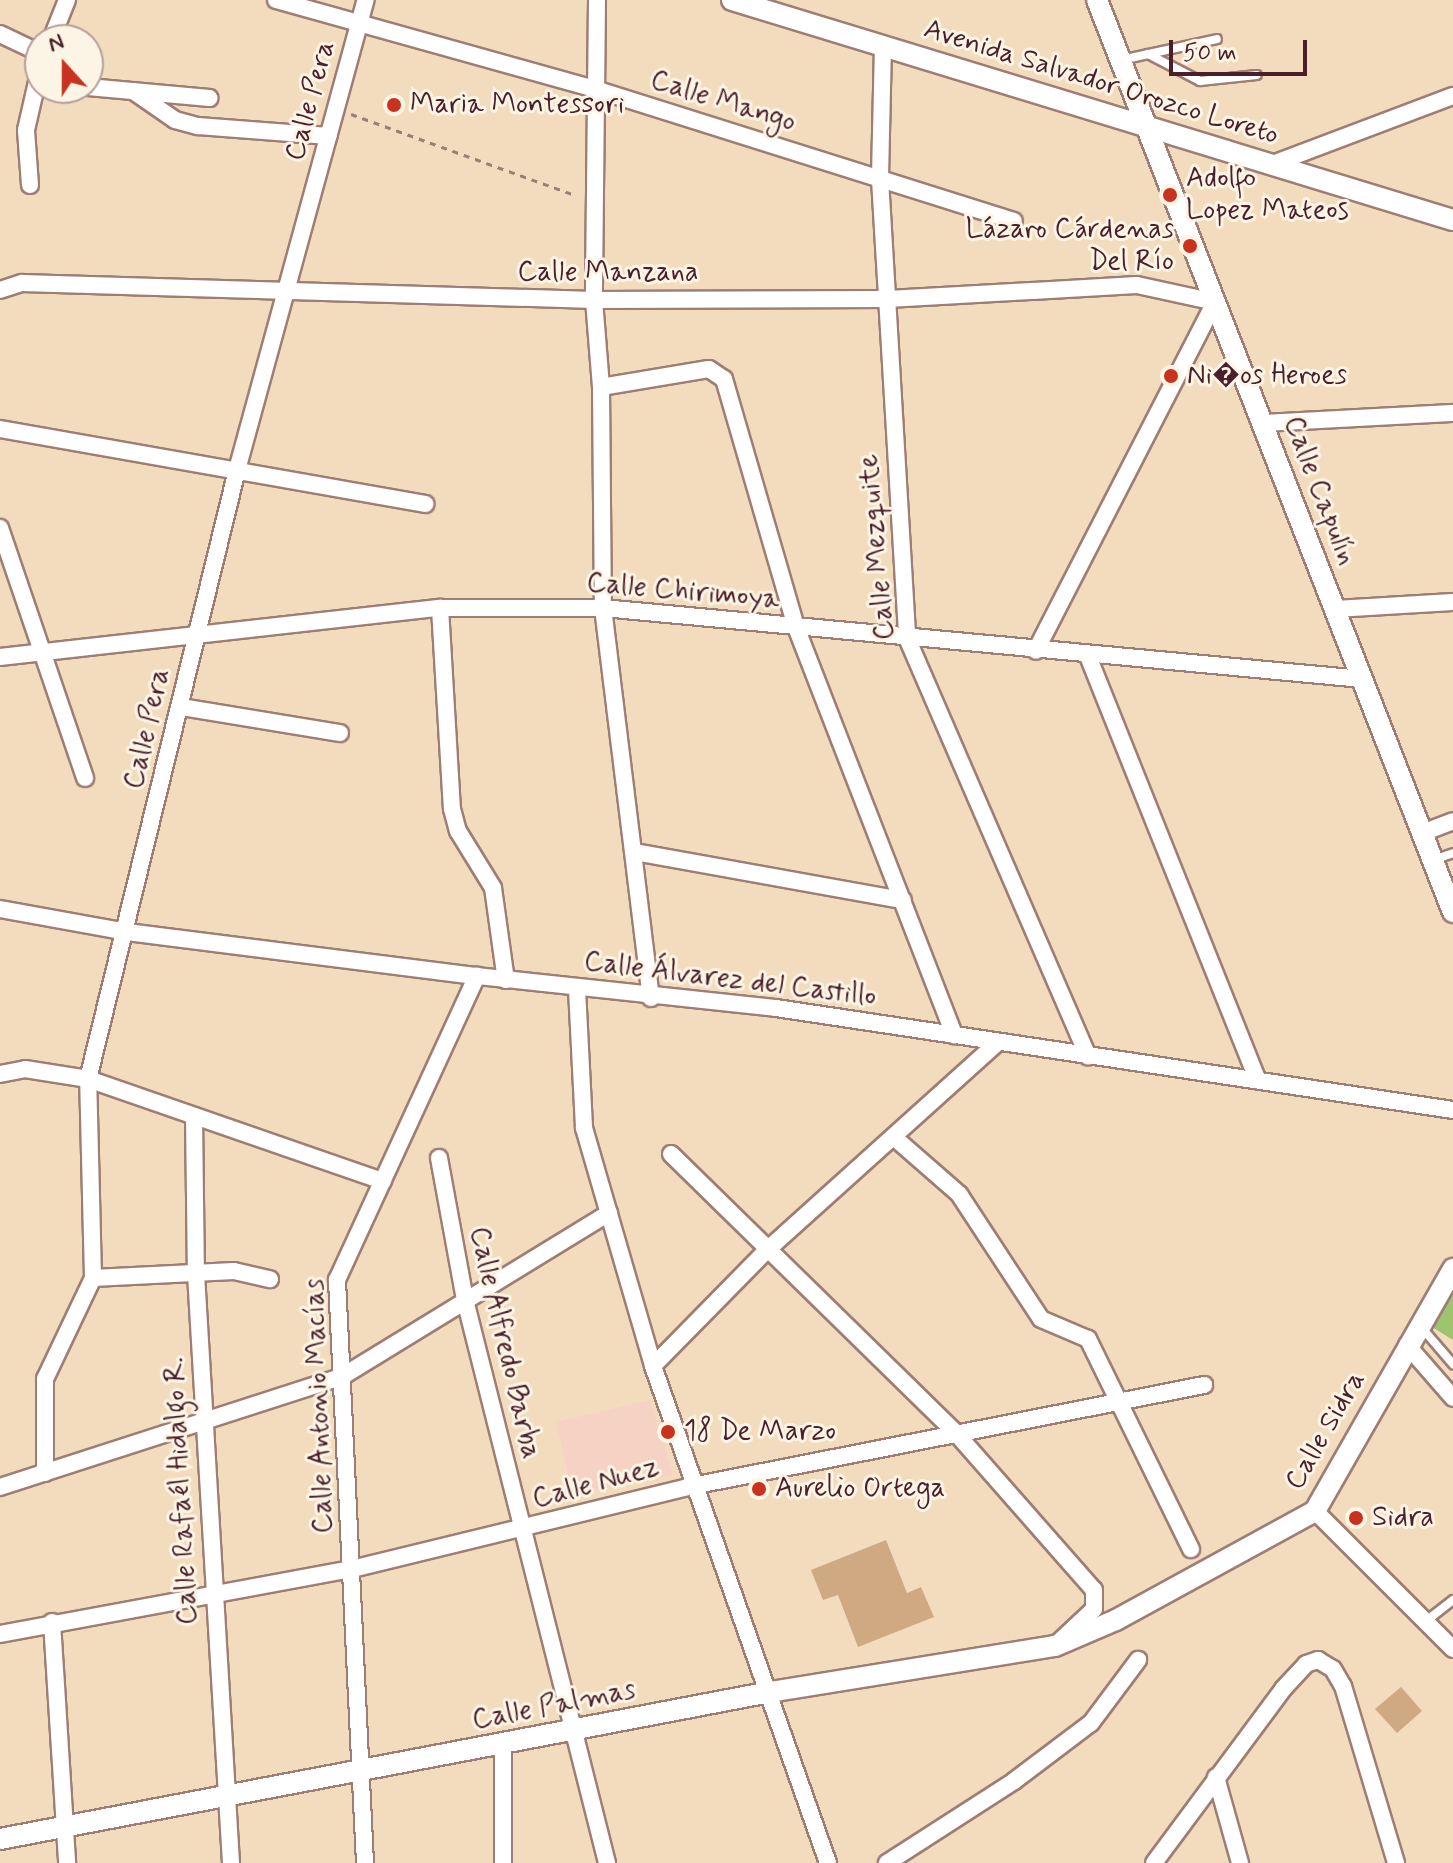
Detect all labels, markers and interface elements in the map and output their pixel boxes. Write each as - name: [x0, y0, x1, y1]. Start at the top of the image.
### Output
- street label: Avenida Salvador Orozco Loreto: [919, 13, 1283, 153]
- north arrow: [24, 24, 104, 104]
- scale bar: [1173, 24, 1311, 74]
- text: N: [44, 28, 68, 59]
- text: 50 m: [1183, 38, 1237, 69]
- street label: Calle Pera: [279, 39, 343, 163]
- street label: Calle Mango: [648, 64, 798, 140]
- place label: Maria Montessori: [410, 88, 624, 122]
- marker: Maria Montessori: [385, 96, 403, 114]
- place label: Adolfo Lopez Mateos: [1186, 162, 1345, 228]
- marker: Adolfo Lopez Mateos: [1161, 186, 1179, 204]
- place label: Lázaro Cárdenas Del Río: [966, 213, 1174, 279]
- marker: Lázaro Cárdenas Del Río: [1181, 237, 1199, 255]
- street label: Calle Manzana: [517, 256, 699, 290]
- place label: Ni�os Heroes: [1187, 359, 1351, 393]
- marker: Ni�os Heroes: [1162, 367, 1180, 385]
- street label: Calle Capulín: [1276, 414, 1362, 568]
- street label: Calle Mezquite: [853, 454, 903, 640]
- street label: Calle Chirimoya: [587, 567, 779, 617]
- street label: Calle Pera: [118, 667, 178, 791]
- street label: Calle Álvarez del Castillo: [582, 945, 878, 1015]
- street label: Calle Alfredo Barba: [461, 1225, 547, 1461]
- street label: Calle Antonio Macías: [299, 1278, 341, 1534]
- street label: Calle Rafaél Hidalgo R.: [158, 1359, 206, 1623]
- street label: Calle Sidra: [1279, 1366, 1373, 1496]
- place label: 18 De Marzo: [684, 1415, 835, 1449]
- marker: 18 De Marzo: [659, 1423, 677, 1441]
- street label: Calle Nuez: [530, 1451, 662, 1517]
- place label: Aurelio Ortega: [775, 1472, 948, 1506]
- marker: Aurelio Ortega: [750, 1480, 768, 1498]
- place label: Sidra: [1372, 1501, 1434, 1535]
- marker: Sidra: [1347, 1509, 1365, 1527]
- street label: Calle Palmas: [472, 1674, 636, 1738]

